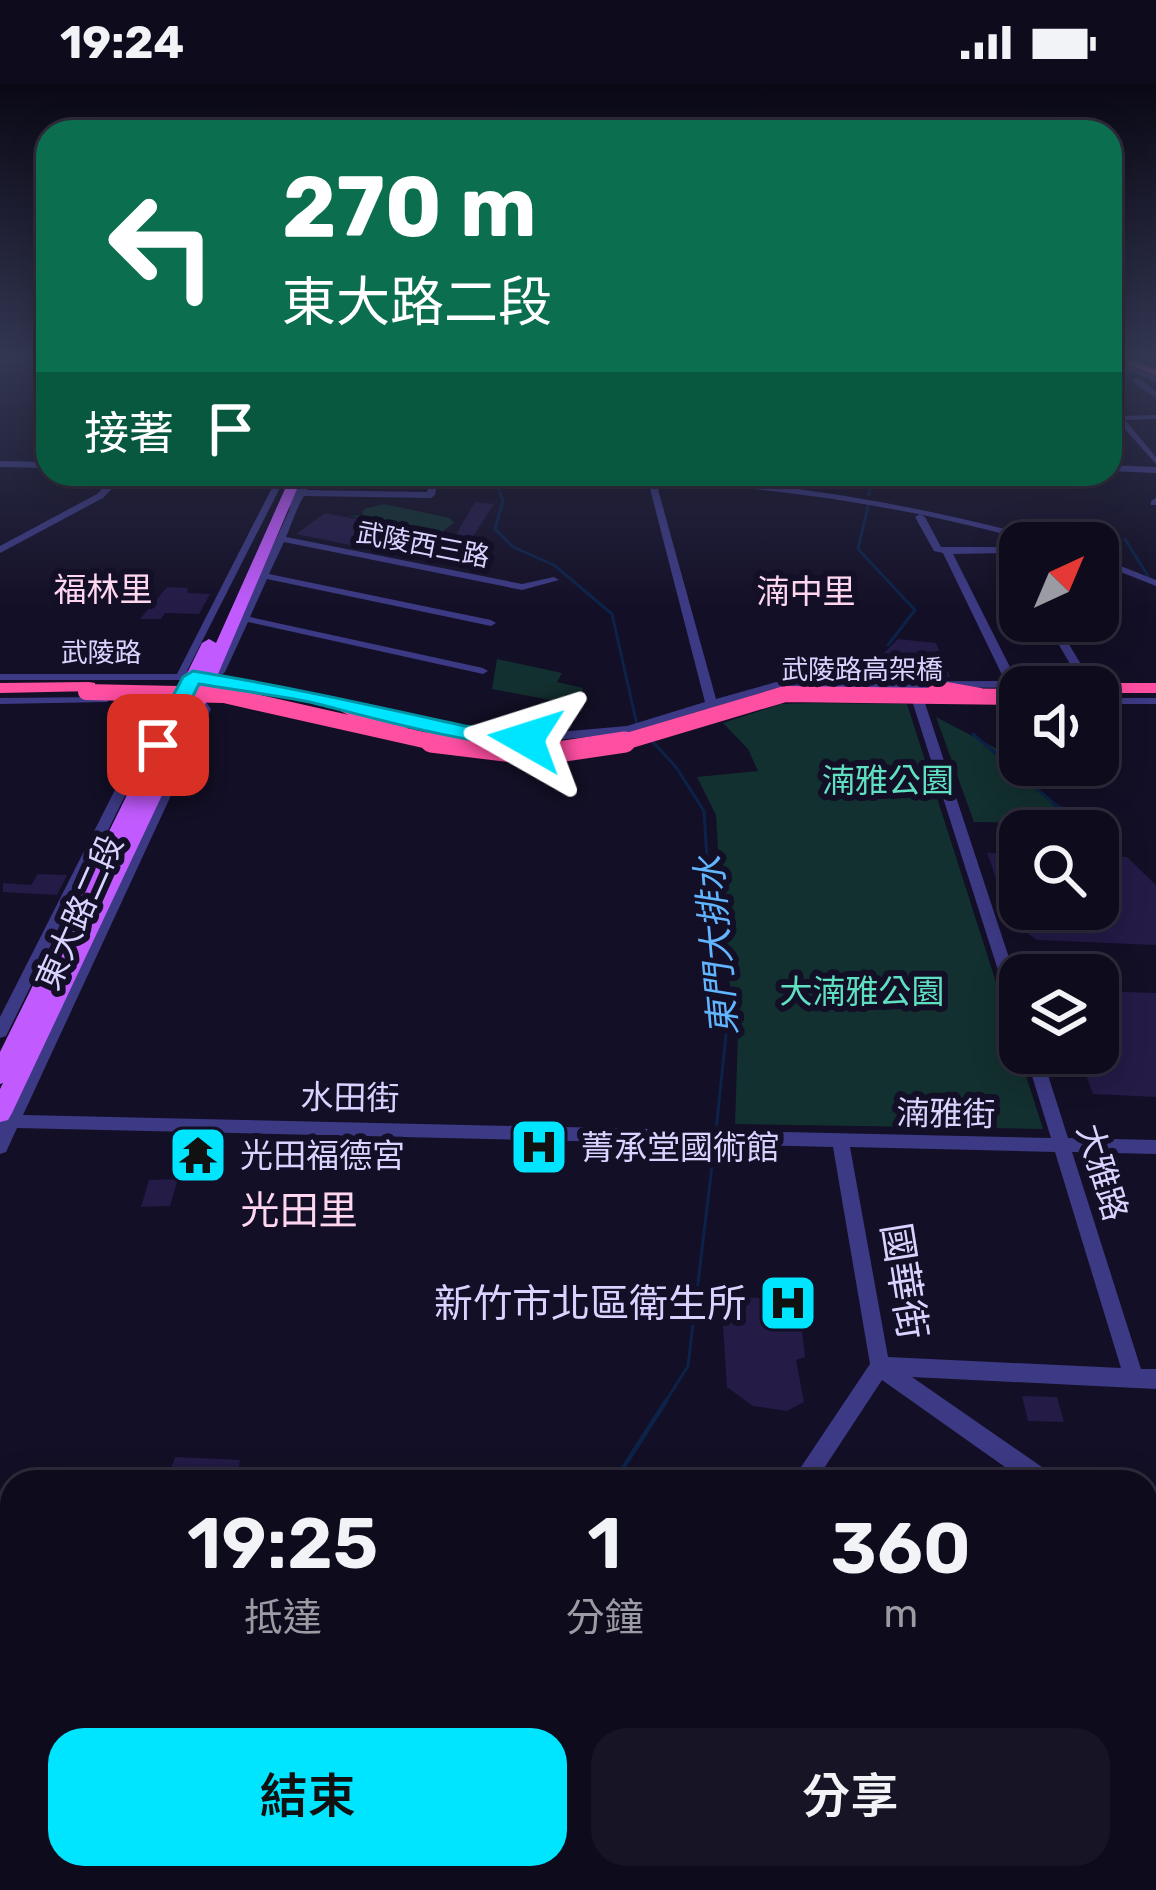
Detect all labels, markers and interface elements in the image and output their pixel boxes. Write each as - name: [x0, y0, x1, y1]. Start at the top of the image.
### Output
- text: 19:24: [60, 16, 184, 69]
- text: 270 m: [282, 157, 537, 257]
- icon: left: [84, 168, 240, 324]
- text: 東大路二段: [282, 271, 552, 335]
- icon: arrive: [198, 396, 264, 462]
- text: 接著: [84, 407, 174, 460]
- street label: 武陵西三路: [354, 516, 492, 574]
- north arrow: [999, 522, 1119, 642]
- map controls: [999, 522, 1119, 1074]
- district label: 福林里: [54, 570, 153, 609]
- district label: 湳中里: [757, 572, 856, 611]
- street label: 武陵路: [61, 637, 142, 669]
- street label: 武陵路高架橋: [781, 654, 943, 686]
- button: sound: [999, 666, 1119, 786]
- position arrow: [463, 676, 589, 802]
- pin: [107, 694, 209, 796]
- icon: arrive: [125, 712, 191, 778]
- park label: 湳雅公園: [822, 761, 954, 800]
- button: search: [999, 810, 1119, 930]
- street label: 東大路二段: [28, 829, 131, 996]
- water label: 東門大排水: [687, 852, 746, 1037]
- button: layers: [999, 954, 1119, 1074]
- park label: 大湳雅公園: [780, 972, 945, 1011]
- street label: 水田街: [300, 1077, 400, 1118]
- street label: 湳雅街: [896, 1093, 996, 1134]
- hospital icon: 菁承堂國術館: [508, 1116, 570, 1178]
- street label: 大雅路: [1069, 1119, 1136, 1225]
- temple icon: 光田福德宮: [167, 1124, 229, 1186]
- place label: 菁承堂國術館: [581, 1128, 779, 1167]
- place label: 光田福德宮: [240, 1136, 405, 1175]
- district label: 光田里: [240, 1188, 358, 1234]
- street label: 國華街: [872, 1220, 936, 1343]
- hospital icon: 新竹市北區衛生所: [757, 1272, 819, 1334]
- place label: 新竹市北區衛生所: [434, 1281, 746, 1327]
- text: 19:25: [187, 1501, 378, 1586]
- text: 1: [587, 1501, 622, 1586]
- text: 360: [831, 1506, 971, 1591]
- text: m: [883, 1591, 918, 1637]
- text: 抵達: [244, 1595, 322, 1641]
- text: 分鐘: [565, 1595, 643, 1641]
- button: 結束: [48, 1728, 567, 1866]
- button: 分享: [591, 1728, 1110, 1866]

